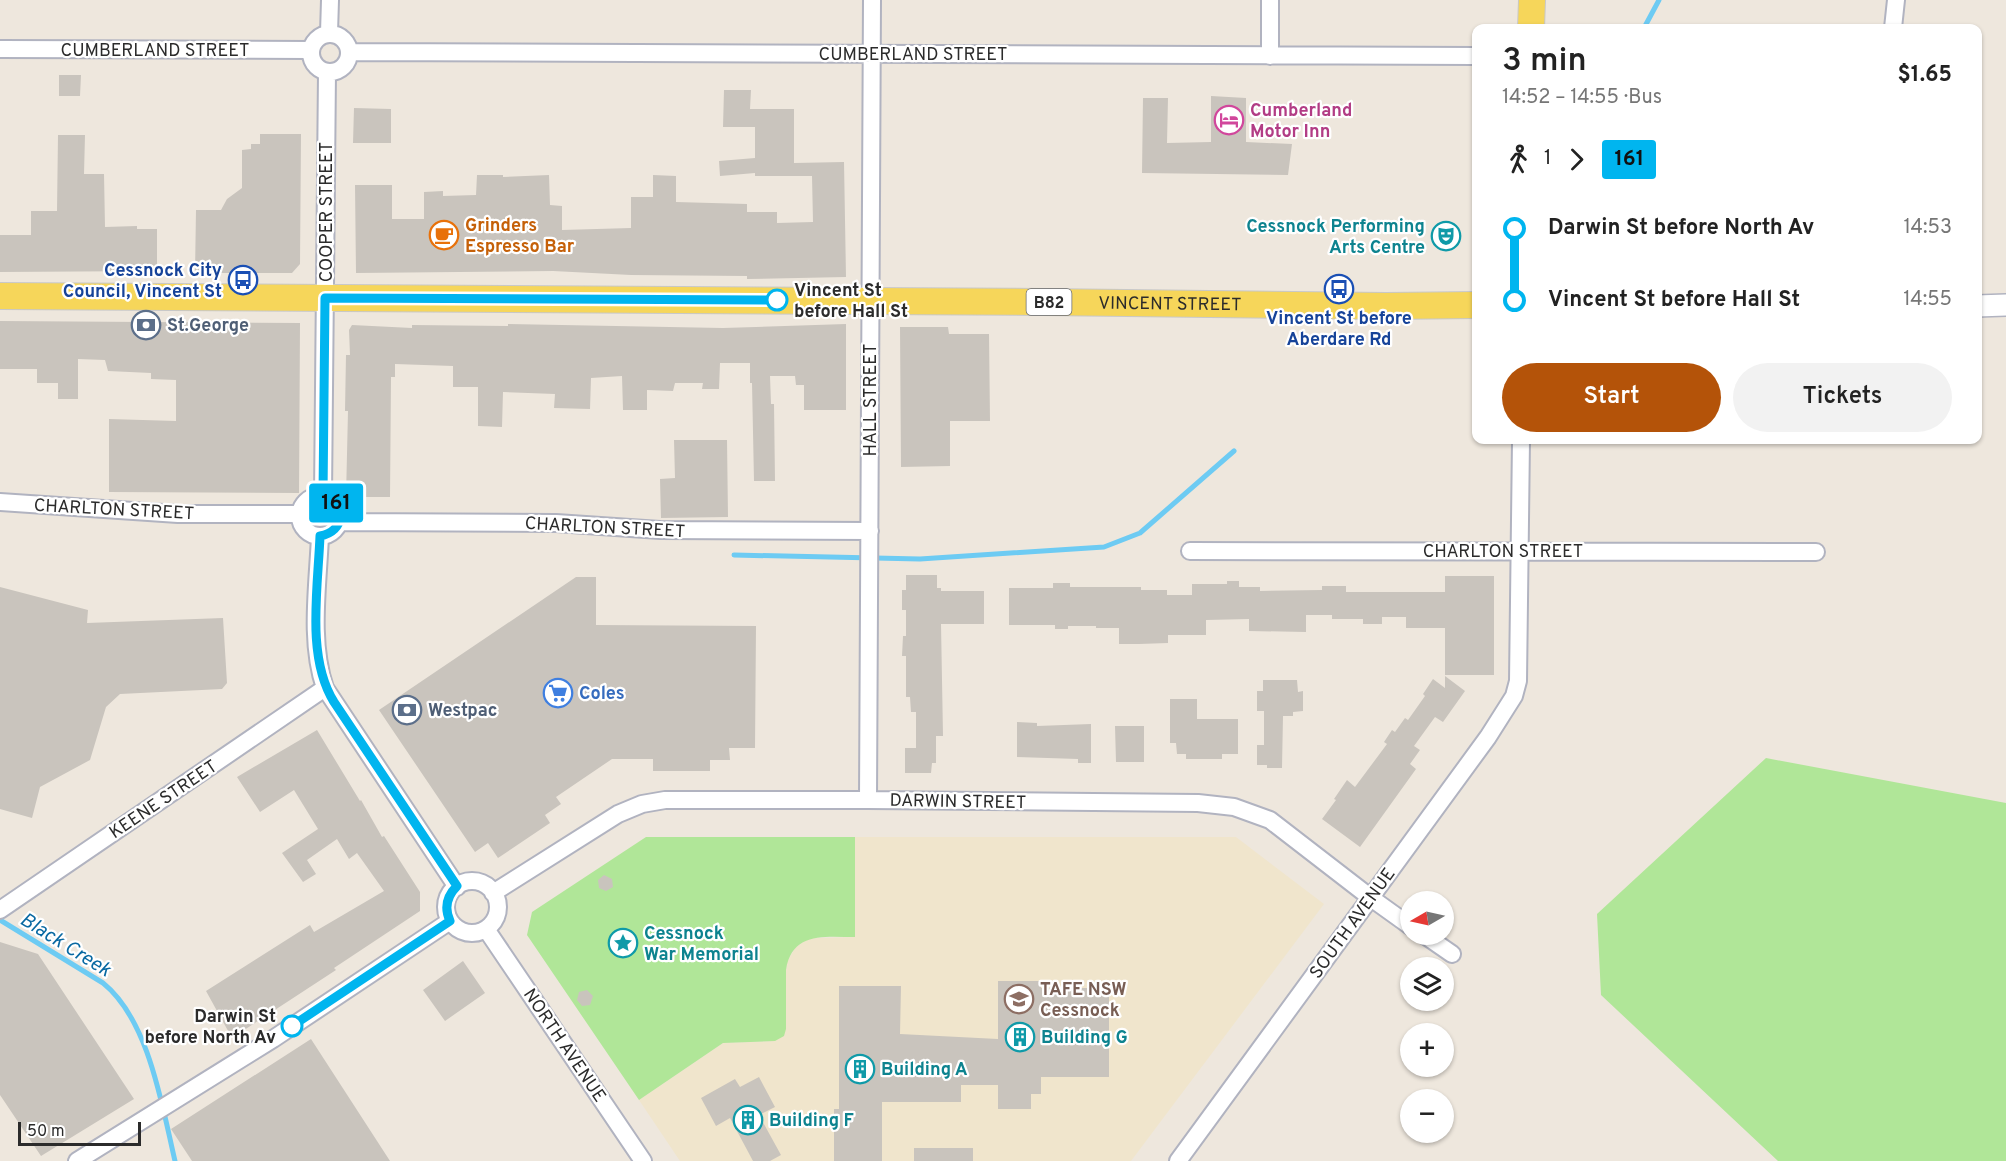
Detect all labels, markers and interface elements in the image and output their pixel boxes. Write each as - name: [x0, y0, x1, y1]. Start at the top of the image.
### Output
- street label: CUMBERLAND STREET: [61, 40, 250, 63]
- text: 3 min: [1502, 41, 1587, 83]
- street label: CUMBERLAND STREET: [819, 44, 1008, 67]
- text: $1.65: [1898, 62, 1952, 89]
- text: 14:52 – 14:55 · Bus: [1502, 85, 1662, 111]
- place label: Cumberland Motor Inn: [1250, 100, 1352, 144]
- hotel icon: Cumberland Motor Inn: [1213, 104, 1245, 136]
- street label: COOPER STREET: [316, 142, 339, 282]
- icon: walk: [1502, 143, 1535, 176]
- icon: forward: [1560, 143, 1593, 176]
- text: 1: [1544, 146, 1551, 172]
- text: 161: [1614, 146, 1644, 173]
- place label: Grinders Espresso Bar: [465, 215, 575, 259]
- text: Darwin St before North Av: [1548, 215, 1814, 242]
- text: 14:53: [1904, 215, 1952, 241]
- place label: Cessnock Performing Arts Centre: [1246, 216, 1425, 260]
- cafe icon: Grinders Espresso Bar: [428, 219, 460, 251]
- theatre icon: Cessnock Performing Arts Centre: [1430, 220, 1462, 252]
- place label: Cessnock City Council, Vincent St: [63, 260, 222, 304]
- bus stop icon: Cessnock City Council, Vincent St: [227, 264, 259, 296]
- bus stop icon: Vincent St before Aberdare Rd: [1323, 273, 1355, 305]
- place label: Vincent St before Hall St: [794, 280, 908, 324]
- text: Vincent St before Hall St: [1548, 287, 1800, 314]
- text: 14:55: [1903, 287, 1952, 313]
- marker: Vincent St before Hall St: [766, 289, 788, 311]
- road number: B82: [1026, 289, 1072, 315]
- street label: VINCENT STREET: [1098, 293, 1242, 317]
- place label: Vincent St before Aberdare Rd: [1266, 308, 1412, 352]
- bank icon: St.George: [130, 309, 162, 341]
- place label: St.George: [167, 315, 249, 338]
- street label: HALL STREET: [860, 344, 883, 456]
- button: Start: [1502, 363, 1721, 432]
- button: Tickets: [1733, 363, 1952, 432]
- line badge: 161: [302, 484, 370, 522]
- text: 161: [321, 490, 351, 517]
- street label: CHARLTON STREET: [33, 495, 195, 526]
- street label: CHARLTON STREET: [524, 513, 686, 544]
- street label: CHARLTON STREET: [1423, 541, 1583, 564]
- supermarket icon: Coles: [542, 677, 574, 709]
- place label: Coles: [579, 683, 625, 706]
- bank icon: Westpac: [391, 694, 423, 726]
- place label: Westpac: [428, 700, 498, 723]
- street label: KEENE STREET: [105, 756, 222, 845]
- street label: DARWIN STREET: [889, 790, 1027, 815]
- street label: SOUTH AVENUE: [1305, 864, 1401, 984]
- north arrow: [1400, 891, 1454, 945]
- map controls: [1400, 891, 1454, 1143]
- water label: Black Creek: [15, 908, 116, 984]
- place label: Cessnock War Memorial: [644, 923, 759, 967]
- place icon: Cessnock War Memorial: [607, 927, 639, 959]
- button: layers: [1400, 957, 1454, 1011]
- place label: TAFE NSW Cessnock: [1040, 979, 1127, 1023]
- school or university icon: TAFE NSW Cessnock: [1003, 983, 1035, 1015]
- street label: NORTH AVENUE: [517, 984, 610, 1107]
- place label: Darwin St before North Av: [144, 1006, 276, 1050]
- marker: Darwin St before North Av: [281, 1015, 303, 1037]
- building icon: Building G: [1004, 1021, 1036, 1053]
- button: +: [1400, 1023, 1454, 1077]
- place label: Building G: [1041, 1027, 1128, 1050]
- building icon: Building A: [844, 1053, 876, 1085]
- place label: Building A: [881, 1059, 968, 1082]
- button: −: [1400, 1089, 1454, 1143]
- building icon: Building F: [732, 1104, 764, 1136]
- place label: Building F: [769, 1110, 854, 1133]
- scale bar: [18, 1119, 141, 1146]
- text: 50 m: [27, 1122, 65, 1142]

